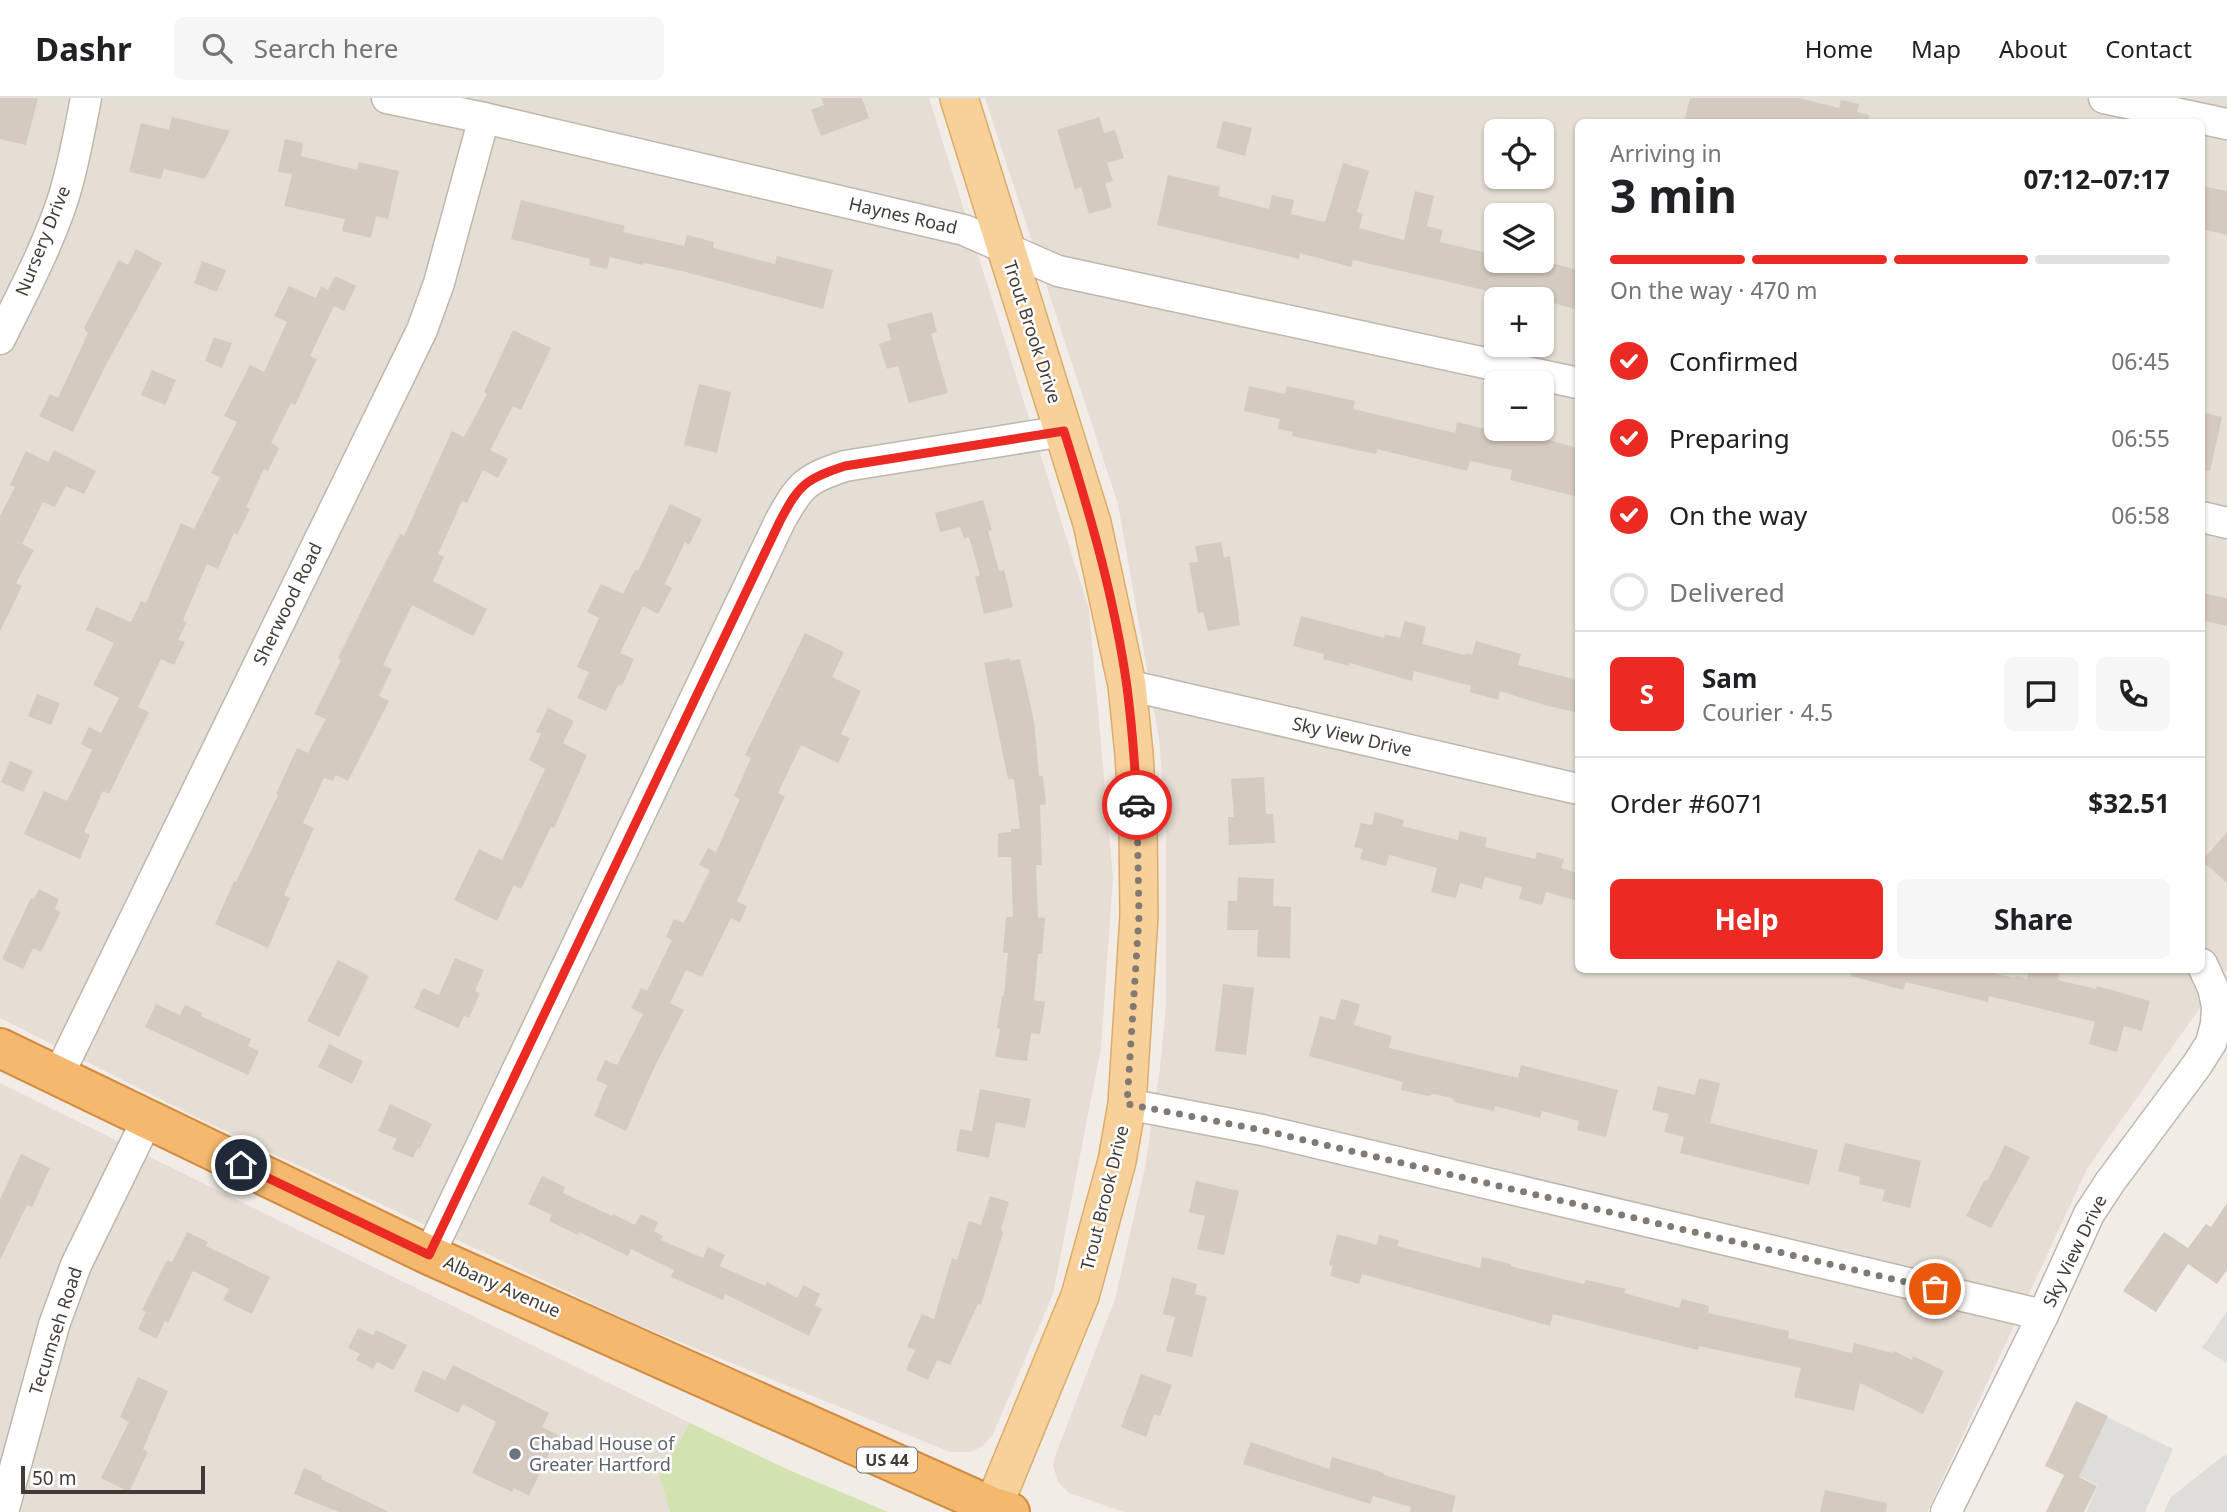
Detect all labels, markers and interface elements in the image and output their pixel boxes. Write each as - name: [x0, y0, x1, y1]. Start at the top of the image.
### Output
- search box: [174, 17, 664, 80]
- text: Dashr: [35, 26, 132, 71]
- icon: search: [198, 29, 236, 67]
- text: Search here: [254, 30, 398, 66]
- text: Home: [1805, 32, 1873, 65]
- text: Map: [1911, 32, 1961, 65]
- text: About: [1999, 32, 2067, 65]
- text: Contact: [2105, 32, 2192, 65]
- map controls: [1484, 119, 1554, 441]
- button: locate: [1484, 119, 1554, 189]
- text: Arriving in: [1610, 137, 1722, 169]
- text: 07:12–07:17: [2023, 161, 2170, 197]
- text: 3 min: [1610, 164, 1737, 226]
- street label: Nursery Drive: [9, 182, 75, 299]
- street label: Haynes Road: [847, 191, 960, 239]
- button: layers: [1484, 203, 1554, 273]
- street label: Trout Brook Drive: [999, 257, 1067, 406]
- text: On the way · 470 m: [1610, 274, 1817, 306]
- button: +: [1484, 287, 1554, 357]
- icon: check: [1610, 342, 1648, 380]
- text: Confirmed: [1669, 343, 1799, 379]
- text: 06:45: [2111, 345, 2170, 377]
- button: −: [1484, 371, 1554, 441]
- icon: check: [1610, 419, 1648, 457]
- text: Preparing: [1669, 420, 1790, 456]
- text: 06:55: [2111, 422, 2170, 454]
- icon: check: [1610, 496, 1648, 534]
- text: On the way: [1669, 497, 1807, 533]
- text: 06:58: [2111, 499, 2170, 531]
- street label: Sherwood Road: [247, 538, 327, 669]
- text: Delivered: [1669, 574, 1785, 610]
- button: chat: [2004, 657, 2078, 731]
- button: phone: [2096, 657, 2170, 731]
- text: Sam: [1702, 660, 1757, 696]
- text: S: [1640, 676, 1654, 712]
- text: Courier · 4.5: [1702, 696, 1833, 728]
- street label: Sky View Drive: [1290, 711, 1414, 761]
- courier: [1102, 770, 1172, 840]
- text: Order #6071: [1610, 785, 1765, 821]
- text: $32.51: [2088, 785, 2170, 821]
- icon: car: [1118, 786, 1156, 824]
- button: Help: [1610, 879, 1883, 959]
- button: Share: [1897, 879, 2170, 959]
- street label: Trout Brook Drive: [1074, 1123, 1134, 1273]
- pin: [211, 1135, 271, 1195]
- icon: home: [222, 1146, 260, 1184]
- street label: Sky View Drive: [2037, 1191, 2112, 1311]
- street label: Albany Avenue: [440, 1250, 565, 1323]
- pin: [1905, 1259, 1965, 1319]
- street label: Tecumseh Road: [23, 1264, 87, 1398]
- icon: bag: [1916, 1270, 1954, 1308]
- place label: Chabad House of Greater Hartford: [529, 1431, 675, 1476]
- marker: Chabad House of Greater Hartford: [507, 1446, 523, 1462]
- road number: US 44: [857, 1448, 917, 1472]
- scale bar: [21, 1463, 205, 1495]
- text: 50 m: [32, 1465, 76, 1491]

